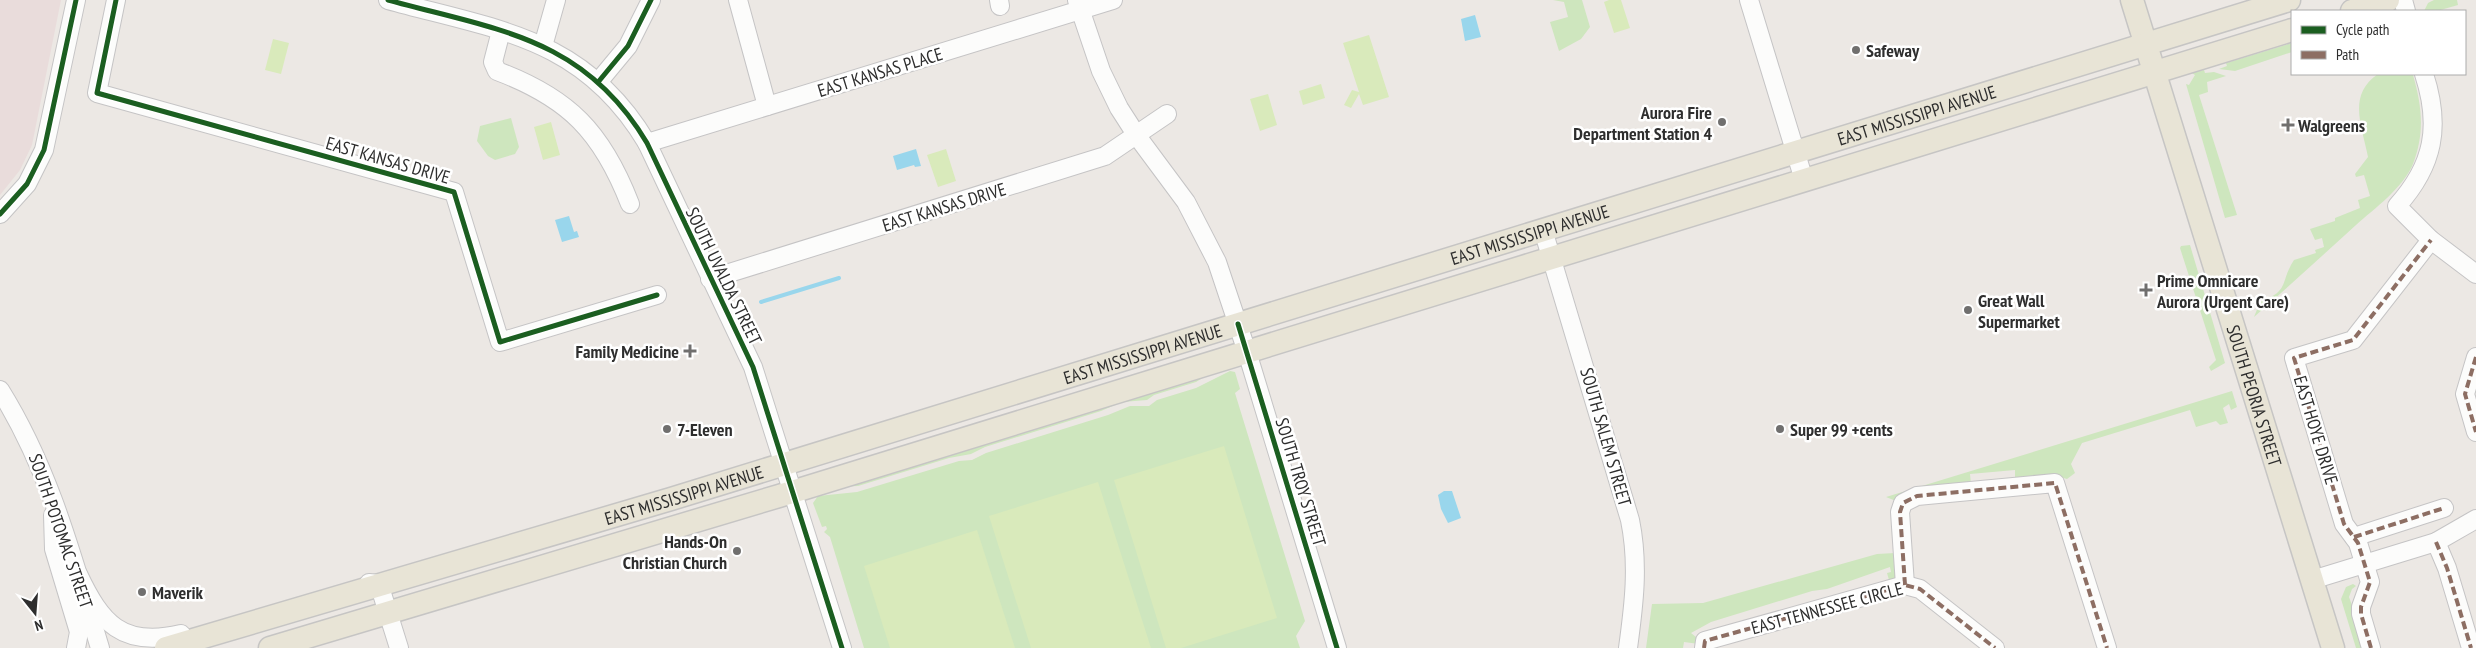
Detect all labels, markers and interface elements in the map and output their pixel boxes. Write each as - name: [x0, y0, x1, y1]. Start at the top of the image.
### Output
- legend: [2291, 10, 2466, 75]
- text: Cycle path: [2336, 20, 2389, 39]
- place label: Safeway: [1866, 39, 1920, 62]
- street label: EAST KANSAS PLACE: [815, 42, 945, 102]
- marker: Safeway: [1850, 44, 1862, 56]
- text: Path: [2336, 45, 2359, 64]
- street label: EAST MISSISSIPPI AVENUE: [1834, 80, 1999, 150]
- place label: Aurora Fire Department Station 4: [1573, 101, 1712, 145]
- place label: Walgreens: [2297, 114, 2365, 137]
- marker: Aurora Fire Department Station 4: [1716, 116, 1728, 128]
- marker: Walgreens: [2282, 119, 2294, 131]
- street label: EAST KANSAS DRIVE: [323, 131, 453, 189]
- street label: EAST KANSAS DRIVE: [879, 177, 1009, 237]
- street label: EAST MISSISSIPPI AVENUE: [1447, 199, 1612, 269]
- street label: SOUTH UVALDA STREET: [681, 203, 767, 349]
- place label: Prime Omnicare Aurora (Urgent Care): [2156, 269, 2289, 313]
- marker: Prime Omnicare Aurora (Urgent Care): [2139, 283, 2153, 297]
- place label: Great Wall Supermarket: [1978, 289, 2061, 333]
- marker: Great Wall Supermarket: [1962, 304, 1974, 316]
- street label: EAST MISSISSIPPI AVENUE: [1060, 318, 1225, 389]
- street label: SOUTH PEORIA STREET: [2222, 322, 2287, 469]
- place label: Family Medicine: [575, 340, 679, 363]
- marker: Family Medicine: [683, 344, 697, 358]
- street label: SOUTH SALEM STREET: [1575, 365, 1637, 509]
- street label: EAST HOYE DRIVE: [2289, 373, 2343, 487]
- street label: SOUTH TROY STREET: [1271, 415, 1331, 549]
- place label: 7-Eleven: [677, 418, 733, 441]
- place label: Super 99 +cents: [1790, 418, 1893, 441]
- marker: 7-Eleven: [661, 423, 673, 435]
- marker: Super 99 +cents: [1774, 423, 1786, 435]
- street label: SOUTH POTOMAC STREET: [24, 451, 98, 611]
- street label: EAST MISSISSIPPI AVENUE: [602, 460, 766, 530]
- place label: Hands-On Christian Church: [623, 530, 727, 574]
- marker: Hands-On Christian Church: [731, 545, 743, 557]
- street label: EAST TENNESSEE CIRCLE: [1749, 577, 1905, 639]
- place label: Maverik: [152, 581, 203, 604]
- marker: Maverik: [136, 586, 148, 598]
- north arrow: [10, 588, 60, 638]
- text: N: [33, 616, 45, 635]

